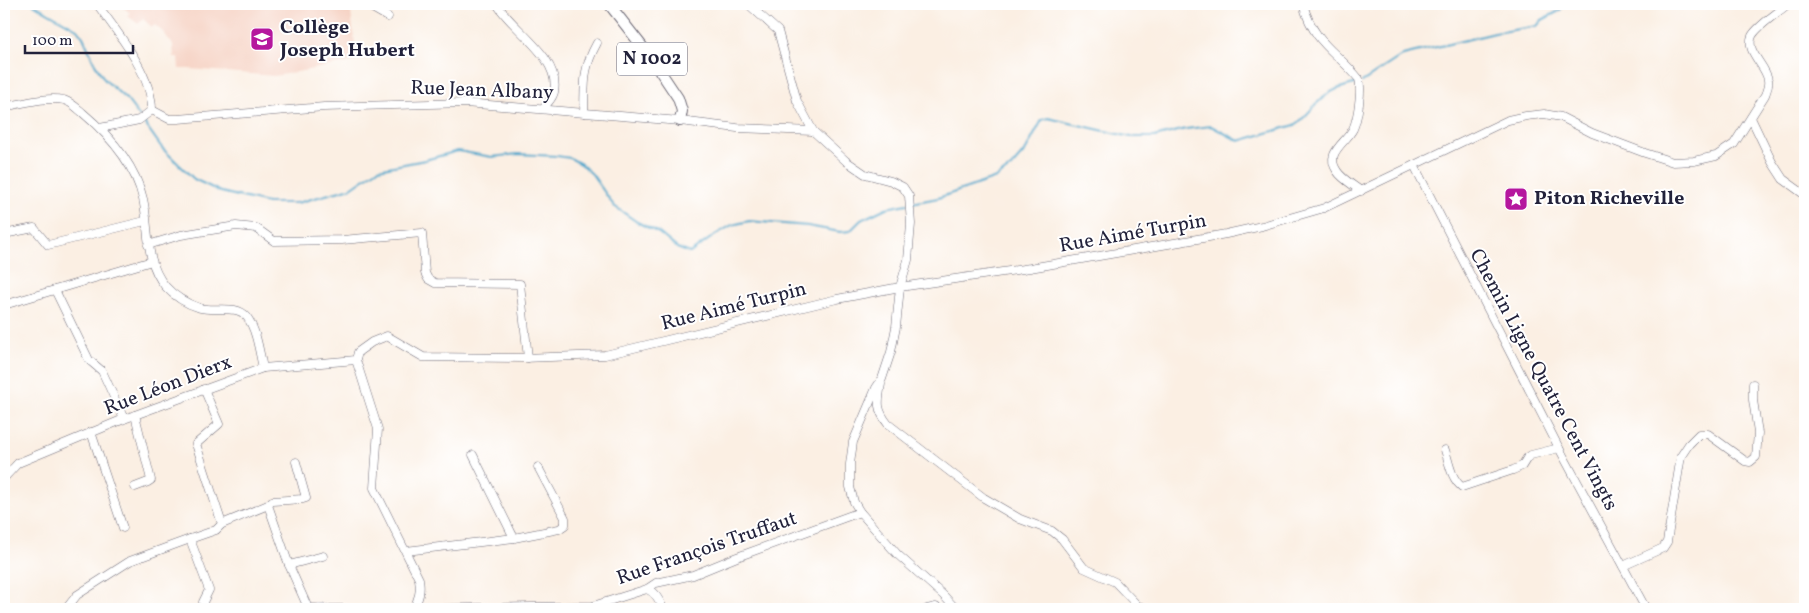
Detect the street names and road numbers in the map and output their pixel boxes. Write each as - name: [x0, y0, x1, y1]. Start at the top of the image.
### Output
- road number: N 1002: [617, 42, 687, 76]
- street label: Rue Jean Albany: [410, 75, 554, 107]
- street label: Rue Aimé Turpin: [1057, 207, 1209, 261]
- street label: Chemin Ligne Quatre Cent Vingts: [1462, 244, 1624, 516]
- street label: Rue Aimé Turpin: [658, 275, 810, 339]
- street label: Rue Léon Dierx: [100, 349, 236, 423]
- street label: Rue François Truffaut: [613, 505, 801, 593]

